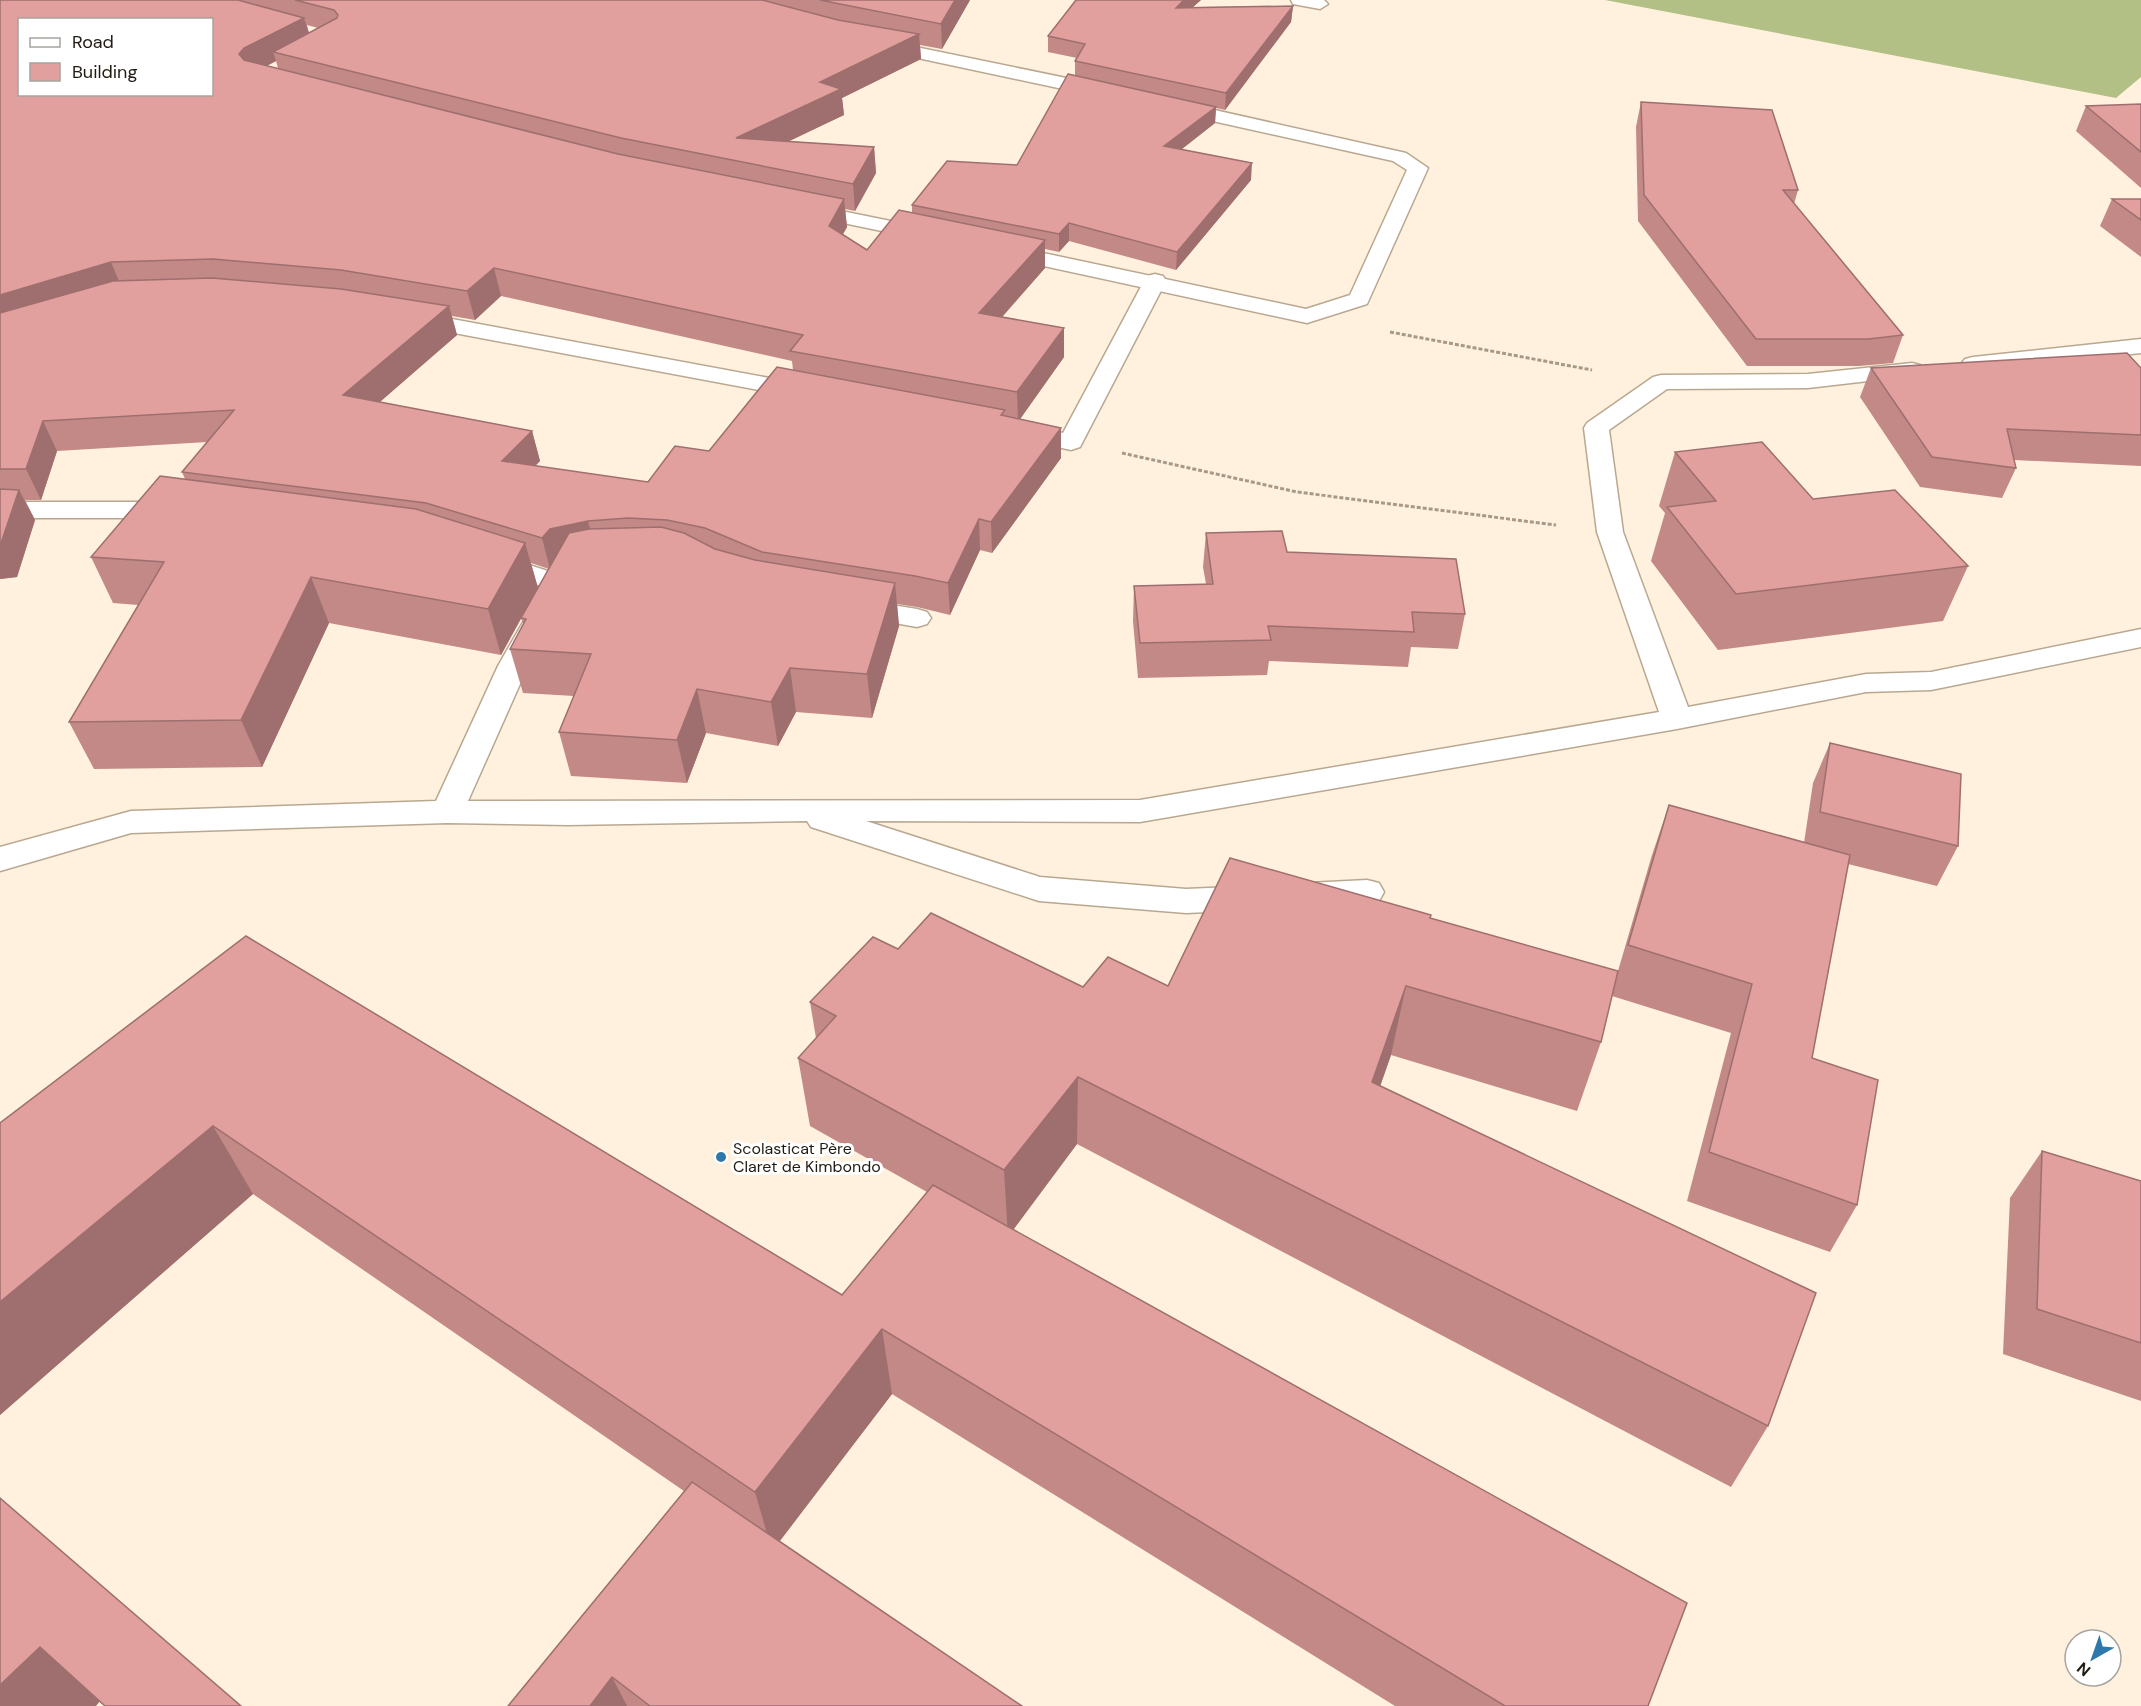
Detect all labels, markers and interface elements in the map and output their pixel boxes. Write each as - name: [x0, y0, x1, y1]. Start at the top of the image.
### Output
- legend: [18, 18, 213, 96]
- text: Road: [72, 30, 114, 54]
- text: Building: [72, 60, 137, 84]
- place label: Scolasticat Père Claret de Kimbondo: [733, 1138, 881, 1177]
- marker: Scolasticat Père Claret de Kimbondo: [714, 1150, 728, 1164]
- north arrow: [2063, 1628, 2123, 1688]
- text: N: [2072, 1657, 2095, 1681]

